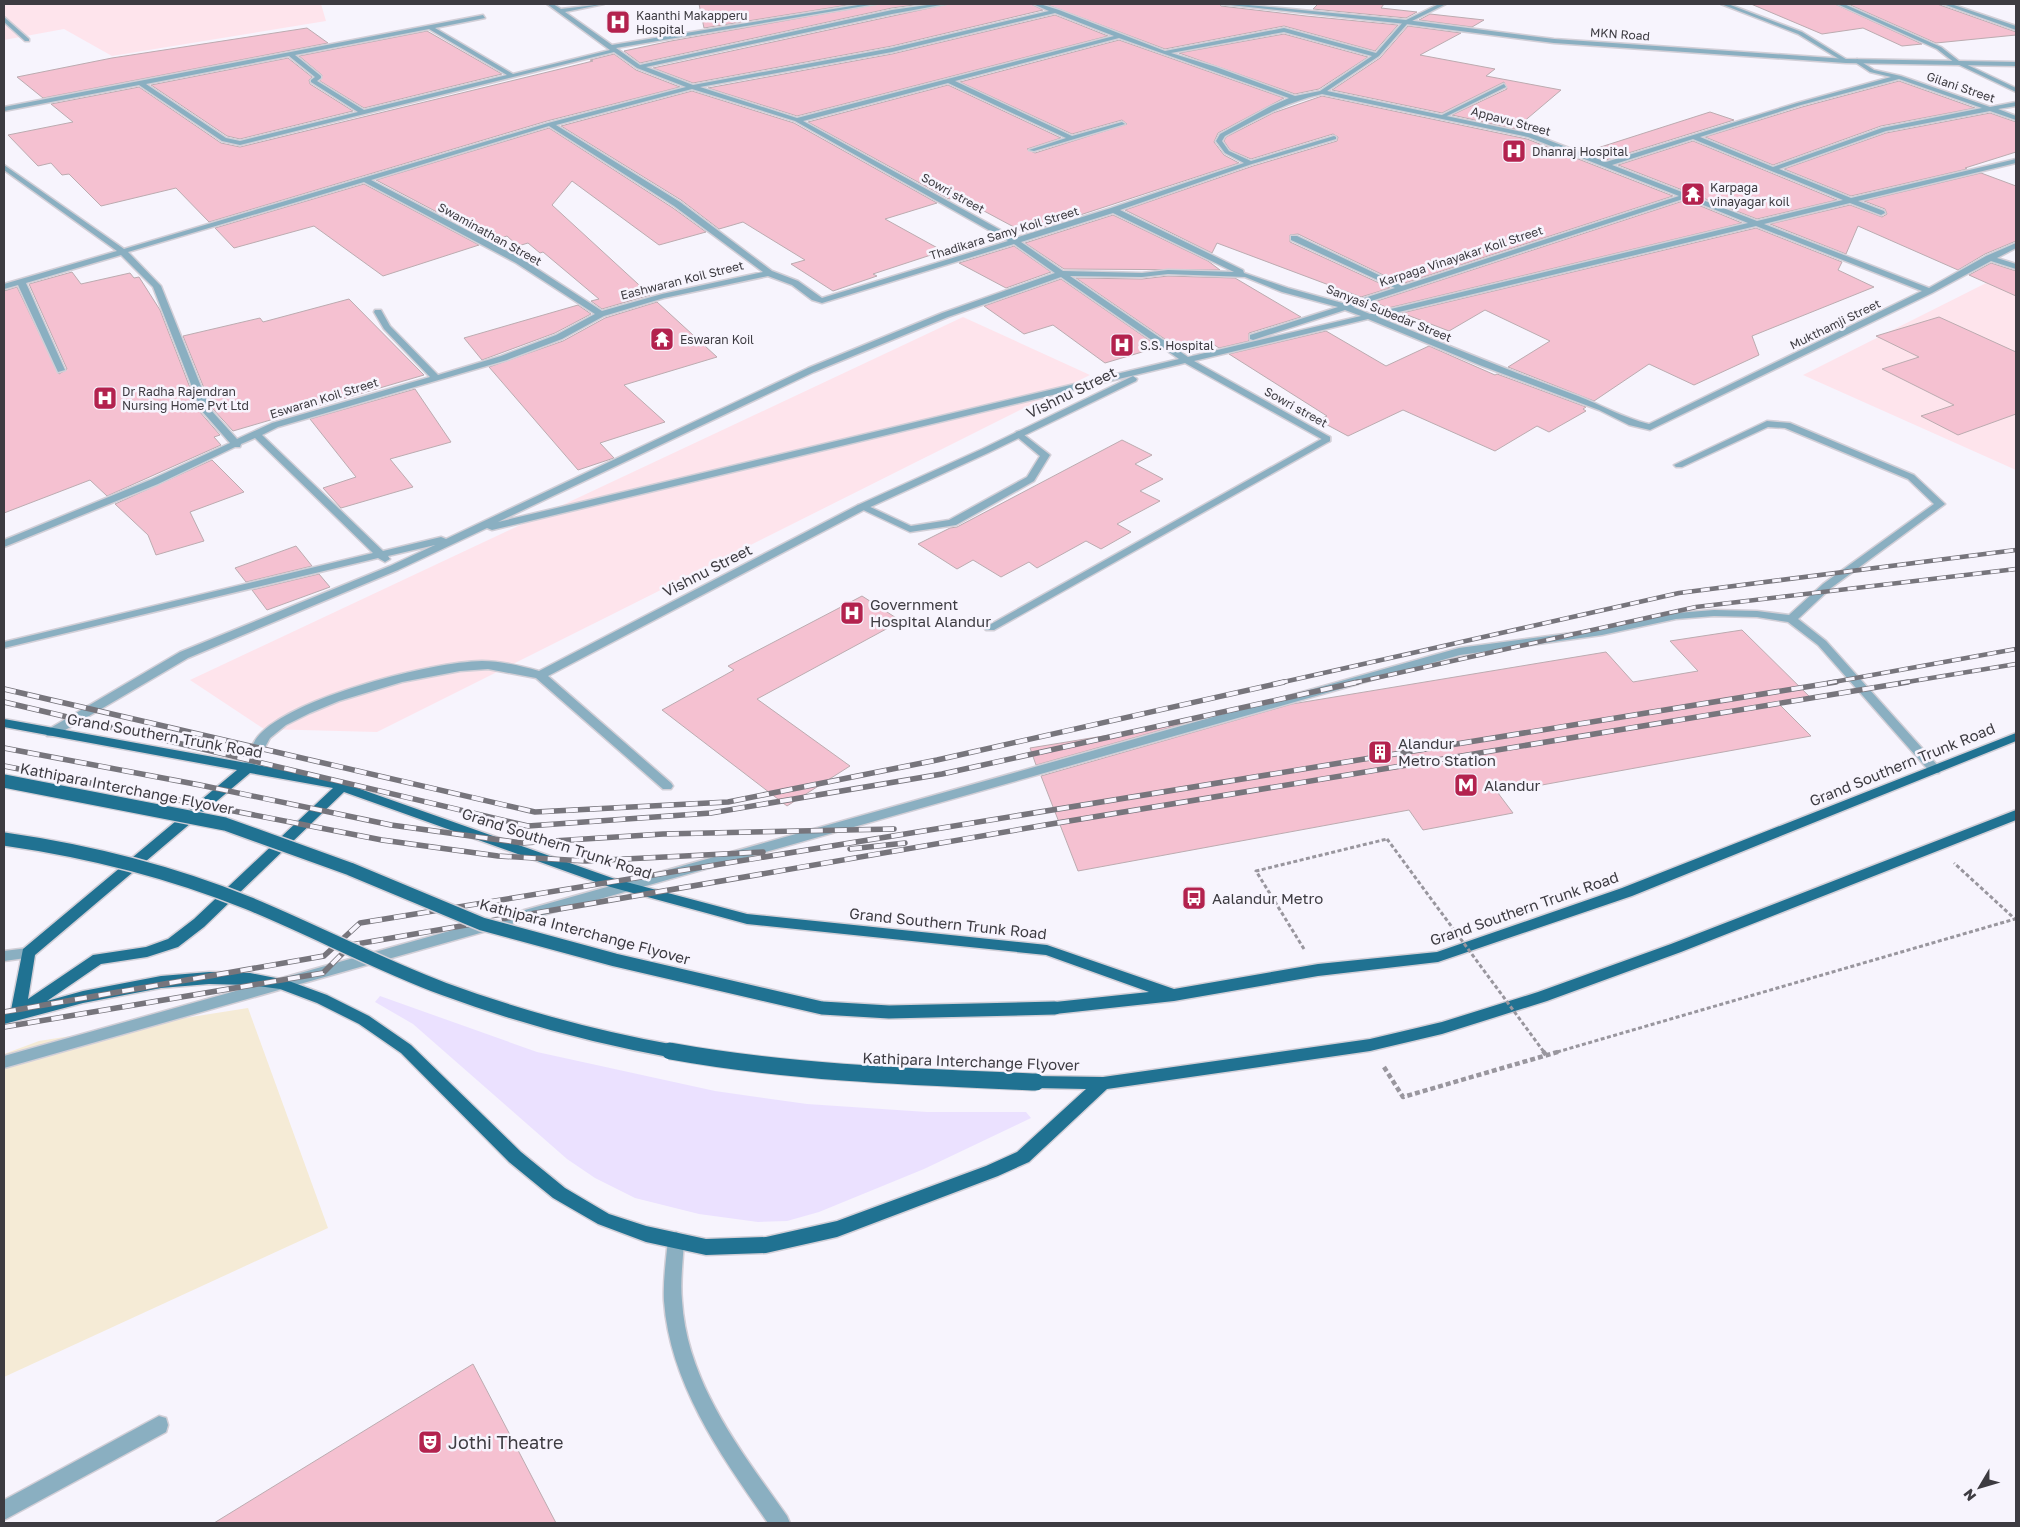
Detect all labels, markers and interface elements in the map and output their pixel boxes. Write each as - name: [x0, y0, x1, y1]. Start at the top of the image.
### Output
- place label: Kaanthi Makapperu Hospital: [636, 8, 748, 37]
- hospital icon: Kaanthi Makapperu Hospital: [605, 9, 631, 35]
- street label: MKN Road: [1589, 24, 1651, 44]
- street label: Gilani Street: [1925, 68, 1997, 106]
- street label: Appavu Street: [1470, 103, 1553, 139]
- hospital icon: Dhanraj Hospital: [1501, 138, 1527, 164]
- place label: Dhanraj Hospital: [1532, 144, 1628, 159]
- street label: Sowri street: [919, 170, 987, 217]
- place label: Karpaga vinayagar koil: [1710, 180, 1790, 209]
- temple icon: Karpaga vinayagar koil: [1680, 181, 1706, 207]
- street label: Swaminathan Street: [435, 199, 545, 269]
- street label: Thadikara Samy Koil Street: [928, 203, 1081, 263]
- street label: Karpaga Vinayakar Koil Street: [1377, 222, 1545, 290]
- street label: Eashwaran Koil Street: [619, 257, 745, 303]
- street label: Sanyasi Subedar Street: [1324, 281, 1454, 345]
- street label: Mukthamji Street: [1787, 295, 1883, 352]
- temple icon: Eswaran Koil: [649, 326, 675, 352]
- place label: Eswaran Koil: [680, 332, 754, 347]
- hospital icon: S.S. Hospital: [1109, 332, 1135, 358]
- place label: S.S. Hospital: [1140, 338, 1214, 353]
- street label: Vishnu Street: [1023, 362, 1119, 422]
- street label: Eswaran Koil Street: [268, 374, 380, 422]
- place label: Dr Radha Rajendran Nursing Home Pvt Ltd: [122, 384, 249, 413]
- street label: Sowri street: [1262, 384, 1330, 431]
- hospital icon: Dr Radha Rajendran Nursing Home Pvt Ltd: [92, 385, 118, 411]
- street label: Vishnu Street: [659, 540, 755, 600]
- place label: Government Hospital Alandur: [870, 595, 991, 630]
- hospital icon: Government Hospital Alandur: [839, 600, 865, 626]
- street label: Grand Southern Trunk Road: [66, 709, 264, 761]
- street label: Grand Southern Trunk Road: [1807, 718, 1997, 810]
- place label: Alandur Metro Station: [1398, 734, 1496, 769]
- building icon: Alandur Metro Station: [1367, 739, 1393, 765]
- street label: Kathipara Interchange Flyover: [19, 758, 235, 818]
- metro station icon: Alandur: [1453, 772, 1479, 798]
- place label: Alandur: [1484, 776, 1541, 794]
- street label: Grand Southern Trunk Road: [460, 804, 654, 882]
- street label: Grand Southern Trunk Road: [1427, 867, 1621, 949]
- bus stop icon: Aalandur Metro: [1181, 885, 1207, 911]
- place label: Aalandur Metro: [1212, 889, 1323, 907]
- street label: Kathipara Interchange Flyover: [478, 894, 692, 968]
- street label: Grand Southern Trunk Road: [848, 904, 1048, 942]
- street label: Kathipara Interchange Flyover: [862, 1048, 1080, 1074]
- theatre icon: Jothi Theatre: [417, 1429, 443, 1455]
- place label: Jothi Theatre: [448, 1431, 564, 1453]
- north arrow: [1955, 1462, 2005, 1512]
- text: N: [1959, 1486, 1979, 1505]

